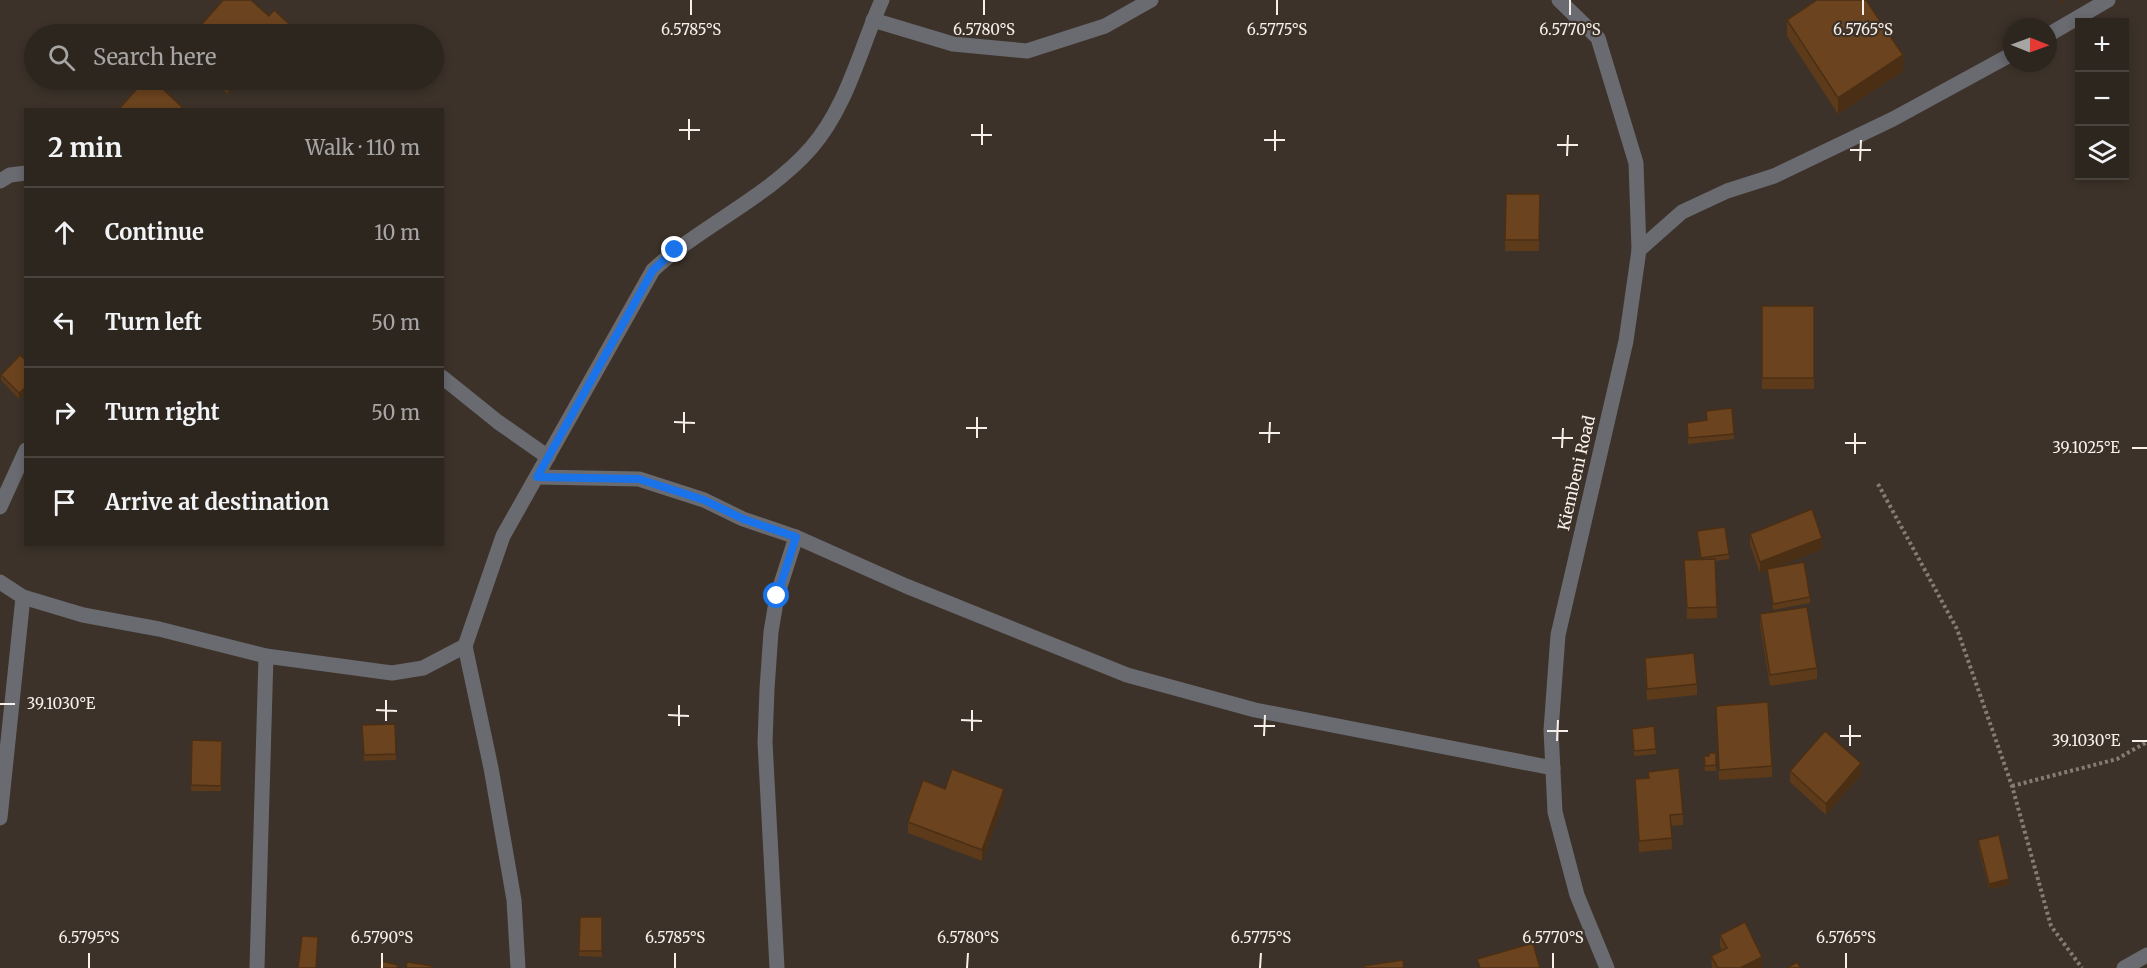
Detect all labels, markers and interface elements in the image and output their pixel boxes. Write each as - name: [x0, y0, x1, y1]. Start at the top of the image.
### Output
- north arrow: [2003, 18, 2057, 72]
- map controls: [2075, 18, 2129, 180]
- button: +: [2075, 18, 2129, 72]
- text: 6.5785°S: [661, 20, 721, 39]
- text: 6.5780°S: [953, 20, 1015, 39]
- text: 6.5775°S: [1247, 20, 1307, 39]
- text: 6.5770°S: [1539, 20, 1601, 39]
- text: 6.5765°S: [1833, 20, 1893, 39]
- search box: [24, 24, 444, 90]
- icon: search: [45, 41, 78, 74]
- text: Search here: [93, 43, 216, 71]
- button: −: [2075, 72, 2129, 126]
- button: layers: [2075, 126, 2129, 180]
- text: 2 min: [48, 131, 122, 164]
- text: Walk · 110 m: [305, 135, 420, 160]
- icon: ahead: [48, 216, 81, 249]
- text: Continue: [105, 218, 204, 246]
- text: 10 m: [374, 220, 420, 245]
- route end: [661, 236, 687, 262]
- icon: left: [48, 306, 81, 339]
- text: Turn left: [105, 308, 202, 336]
- text: 50 m: [371, 310, 420, 335]
- icon: right: [48, 396, 81, 429]
- text: Turn right: [105, 398, 219, 426]
- text: 50 m: [371, 400, 420, 425]
- street label: Kiembeni Road: [1553, 413, 1599, 532]
- text: 39.1025°E: [2052, 438, 2120, 457]
- icon: arrive: [48, 486, 81, 519]
- text: Arrive at destination: [105, 488, 329, 516]
- route start: [763, 582, 789, 608]
- text: 39.1030°E: [27, 694, 96, 713]
- text: 39.1030°E: [2052, 731, 2121, 750]
- text: 6.5795°S: [59, 928, 119, 947]
- text: 6.5790°S: [351, 928, 413, 947]
- text: 6.5785°S: [645, 928, 705, 947]
- text: 6.5780°S: [937, 928, 999, 947]
- text: 6.5775°S: [1231, 928, 1291, 947]
- text: 6.5770°S: [1522, 928, 1584, 947]
- text: 6.5765°S: [1816, 928, 1876, 947]

